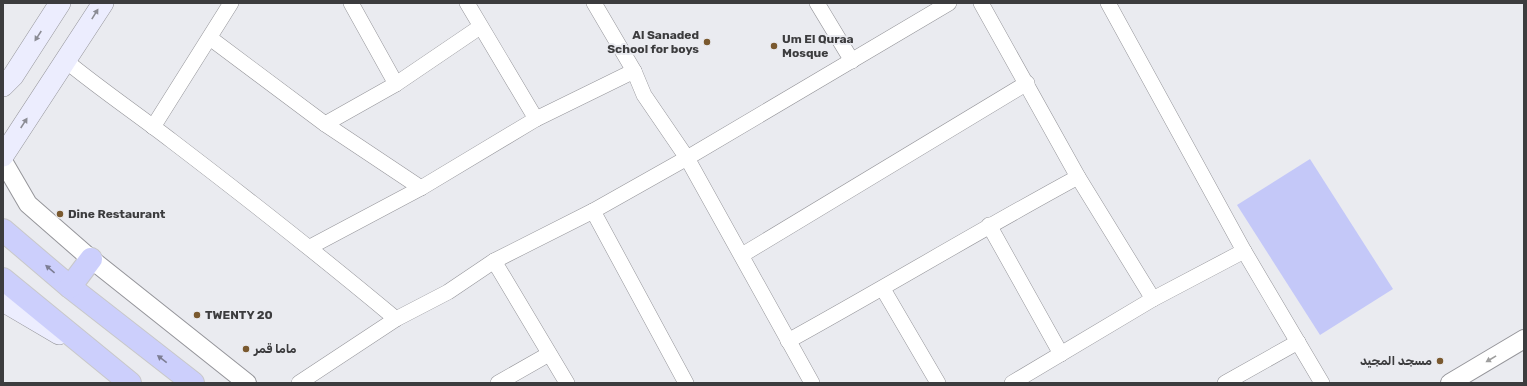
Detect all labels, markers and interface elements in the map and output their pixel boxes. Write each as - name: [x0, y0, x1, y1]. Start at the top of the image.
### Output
- one-way arrow: [92, 9, 99, 20]
- place label: Al Sanaded School for boys: [607, 28, 699, 56]
- one-way arrow: [34, 31, 42, 41]
- place label: Um El Quraa Mosque: [782, 32, 854, 60]
- marker: Al Sanaded School for boys: [702, 37, 712, 47]
- marker: Um El Quraa Mosque: [769, 41, 779, 51]
- one-way arrow: [20, 118, 28, 128]
- place label: Dine Restaurant: [68, 207, 166, 221]
- marker: Dine Restaurant: [55, 209, 65, 219]
- one-way arrow: [44, 265, 55, 274]
- place label: TWENTY 20: [205, 308, 273, 322]
- marker: TWENTY 20: [192, 310, 202, 320]
- place label: ماما قمر: [253, 342, 296, 356]
- marker: ماما قمر: [241, 344, 251, 354]
- place label: مسجد المجيد: [1360, 354, 1432, 368]
- one-way arrow: [157, 355, 168, 363]
- one-way arrow: [1485, 355, 1496, 362]
- marker: مسجد المجيد: [1435, 356, 1445, 366]

